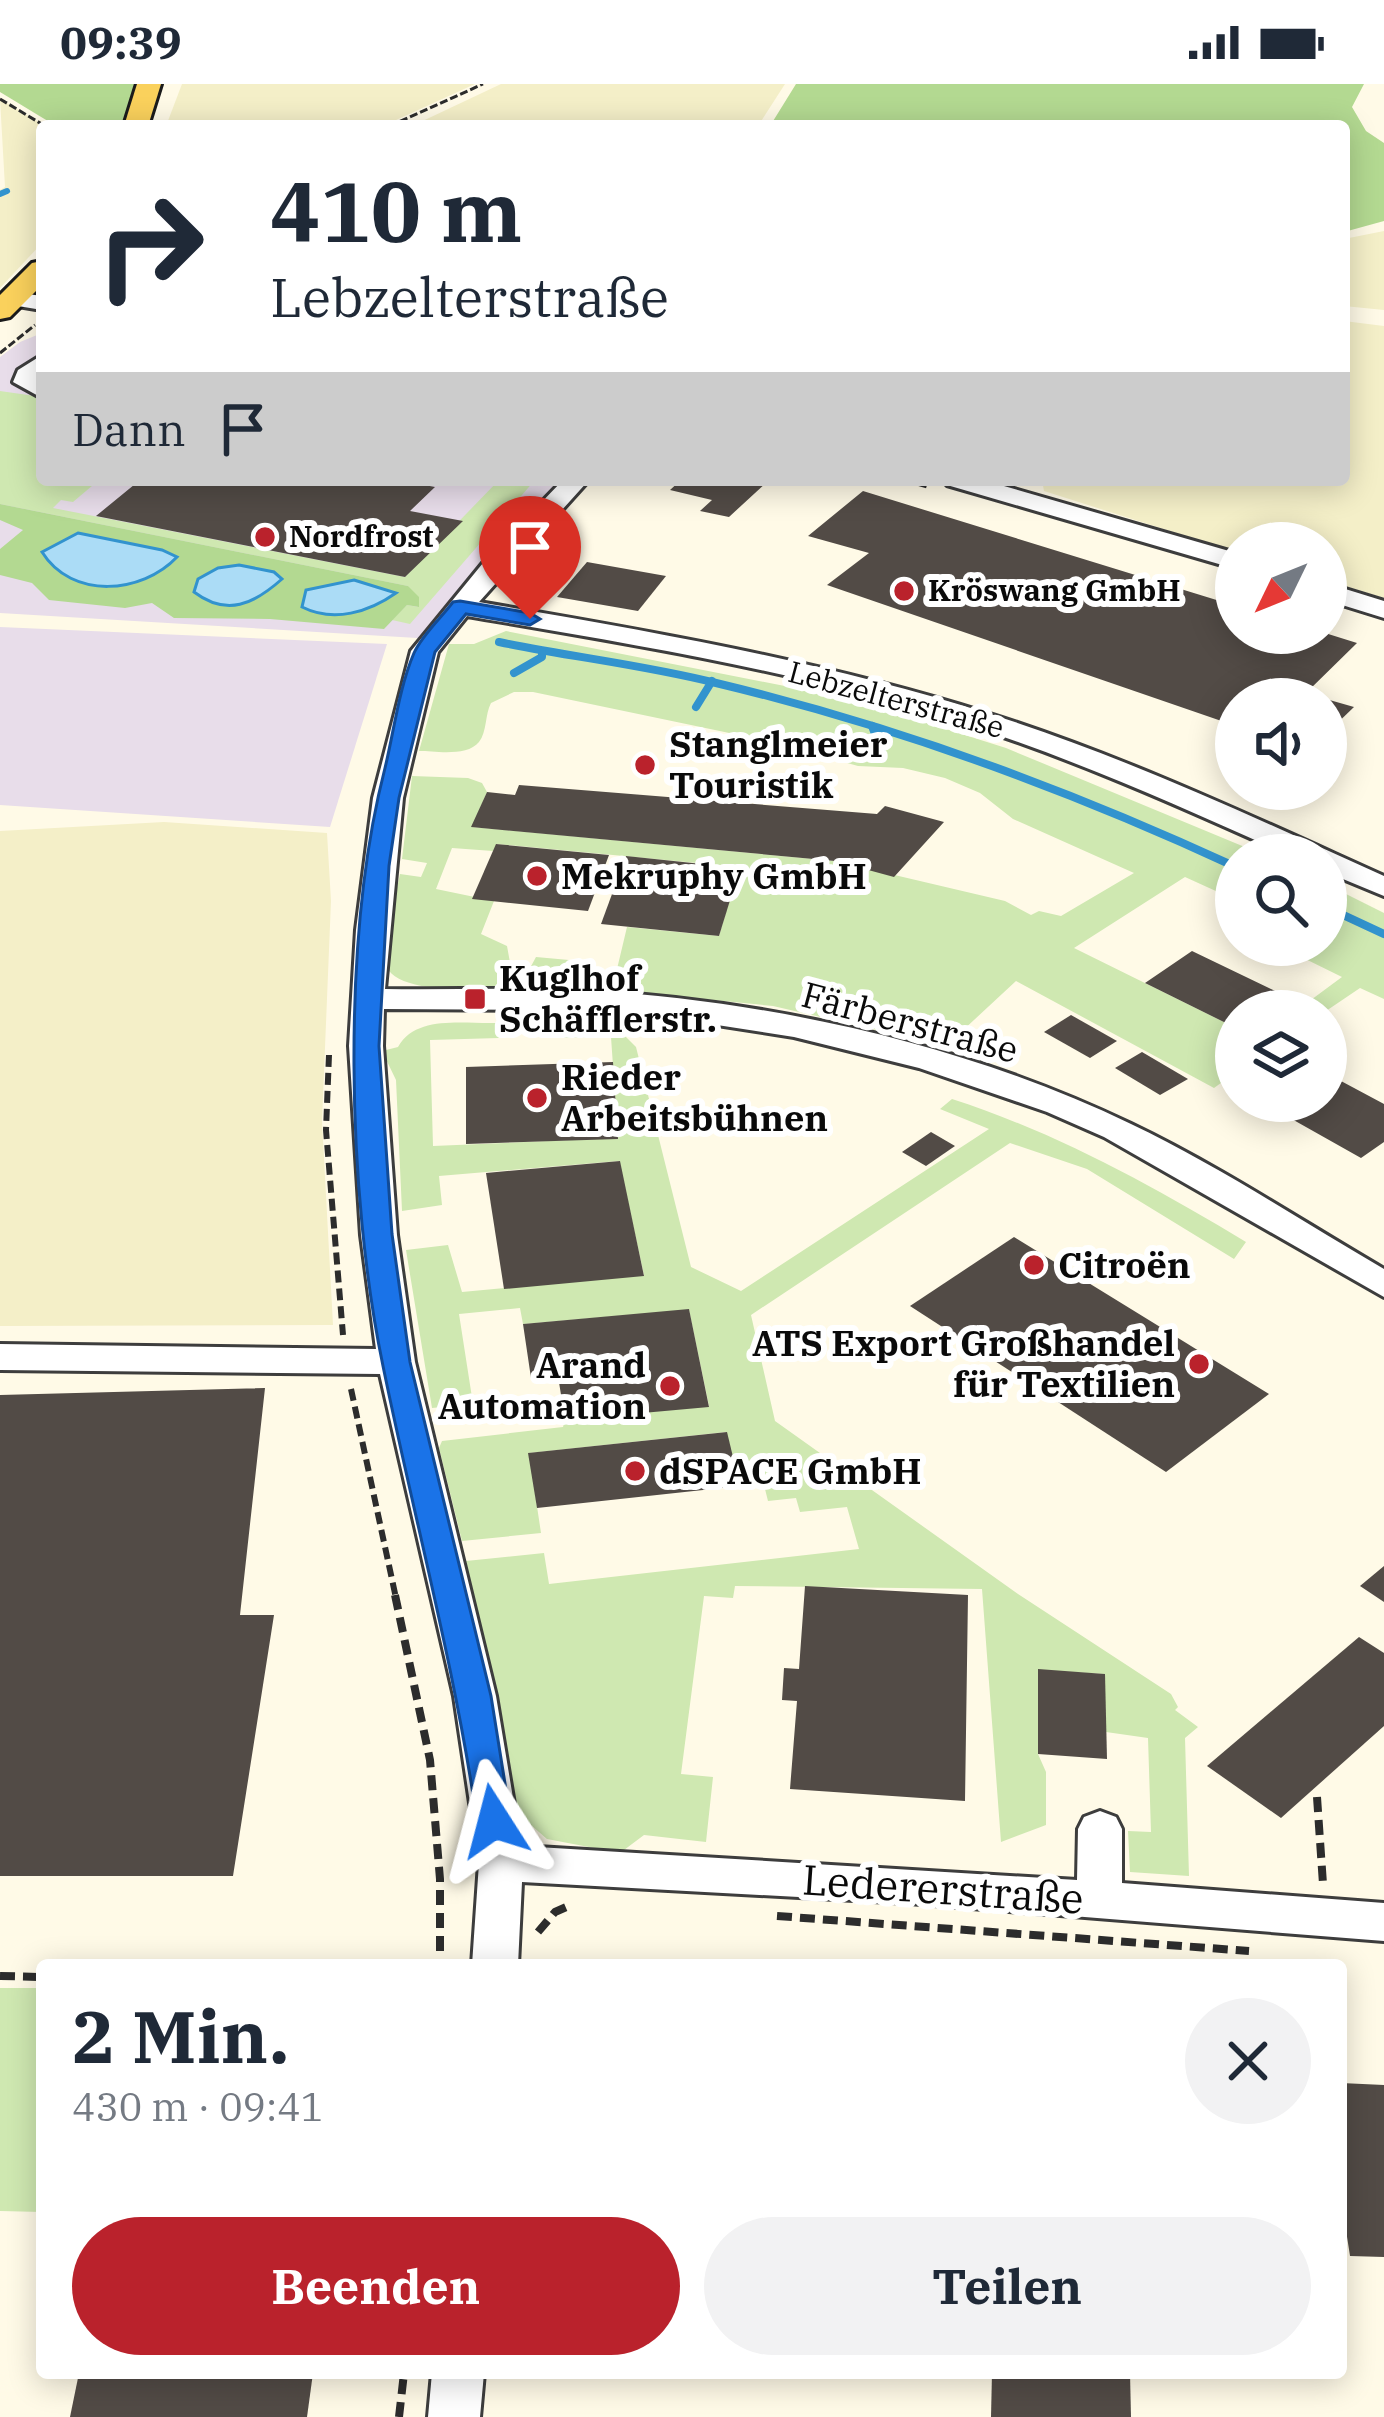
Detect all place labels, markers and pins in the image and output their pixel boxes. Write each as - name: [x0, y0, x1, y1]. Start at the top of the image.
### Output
- pin: [479, 496, 581, 619]
- place label: Nordfrost: [289, 516, 434, 555]
- marker: Nordfrost: [252, 524, 278, 550]
- place label: Kröswang GmbH: [928, 570, 1181, 609]
- marker: Kröswang GmbH: [891, 578, 917, 604]
- place label: Stanglmeier Touristik: [669, 720, 888, 808]
- marker: Stanglmeier Touristik: [632, 752, 658, 778]
- place label: Mekruphy GmbH: [561, 852, 867, 899]
- marker: Mekruphy GmbH: [524, 863, 550, 889]
- place label: Kuglhof Schäfflerstr.: [499, 954, 717, 1042]
- marker: Kuglhof Schäfflerstr.: [462, 986, 488, 1012]
- place label: Rieder Arbeitsbühnen: [561, 1053, 828, 1141]
- marker: Rieder Arbeitsbühnen: [524, 1085, 550, 1111]
- place label: Citroën: [1058, 1241, 1191, 1288]
- marker: Citroën: [1021, 1252, 1047, 1278]
- place label: ATS Export Großhandel für Textilien: [752, 1319, 1175, 1407]
- place label: Arand Automation: [438, 1341, 646, 1429]
- marker: ATS Export Großhandel für Textilien: [1186, 1351, 1212, 1377]
- marker: Arand Automation: [657, 1373, 683, 1399]
- place label: dSPACE GmbH: [659, 1447, 921, 1494]
- marker: dSPACE GmbH: [622, 1458, 648, 1484]

